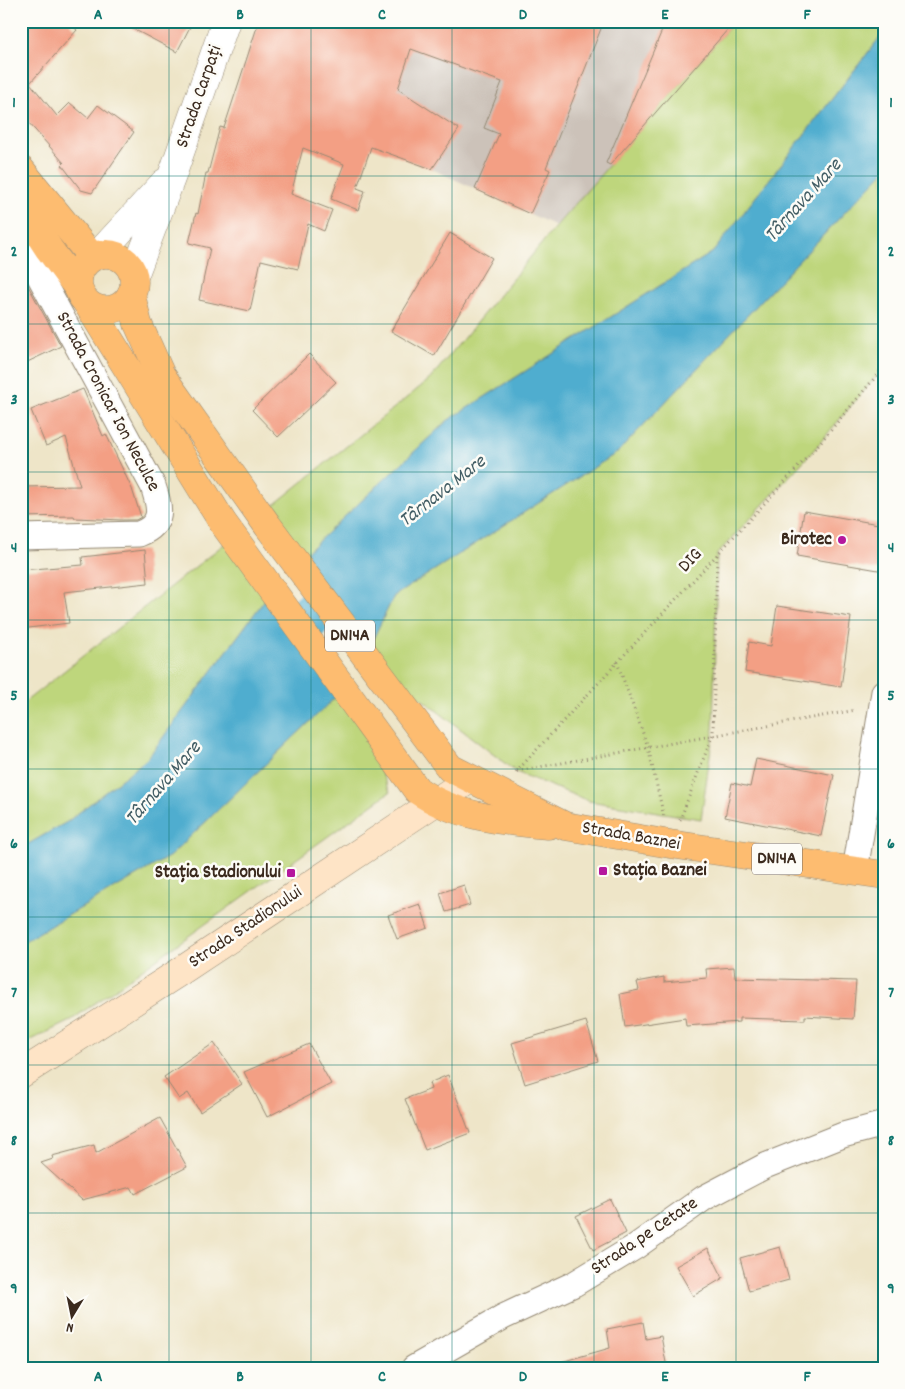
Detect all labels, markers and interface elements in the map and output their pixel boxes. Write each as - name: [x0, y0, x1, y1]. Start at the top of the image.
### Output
- text: A: [94, 4, 103, 27]
- text: B: [236, 4, 244, 27]
- text: C: [378, 4, 386, 27]
- text: D: [519, 4, 528, 27]
- text: E: [661, 4, 669, 27]
- text: F: [803, 4, 811, 27]
- street label: Strada Carpați: [170, 42, 230, 152]
- text: 1: [12, 92, 16, 115]
- text: 1: [889, 92, 893, 115]
- water label: Târnava Mare: [759, 152, 850, 249]
- text: 2: [11, 241, 18, 264]
- text: 2: [888, 241, 895, 264]
- street label: Strada Cronicar Ion Neculce: [48, 307, 166, 497]
- text: 3: [10, 389, 18, 412]
- text: 3: [887, 389, 895, 412]
- water label: Târnava Mare: [394, 448, 493, 535]
- place label: Birotec: [781, 527, 832, 554]
- marker: Birotec: [836, 534, 848, 546]
- text: 4: [11, 537, 17, 560]
- text: 4: [888, 537, 894, 560]
- street label: DIG: [673, 543, 709, 579]
- road number: DN14A: [325, 620, 375, 652]
- text: 5: [10, 685, 18, 708]
- text: 5: [887, 685, 895, 708]
- water label: Târnava Mare: [119, 735, 209, 832]
- street label: Strada Baznei: [580, 815, 683, 859]
- text: 6: [10, 833, 18, 856]
- text: 6: [887, 833, 895, 856]
- road number: DN14A: [752, 844, 802, 874]
- place label: Stația Baznei: [613, 858, 707, 885]
- place label: Stația Stadionului: [155, 860, 282, 887]
- marker: Stația Baznei: [597, 865, 609, 877]
- marker: Stația Stadionului: [285, 867, 297, 879]
- street label: Strada Stadionului: [184, 880, 309, 976]
- text: 7: [11, 982, 17, 1005]
- text: 7: [888, 982, 894, 1005]
- text: 8: [11, 1130, 18, 1153]
- text: 8: [888, 1130, 895, 1153]
- street label: Strada pe Cetate: [586, 1191, 704, 1283]
- text: 9: [10, 1278, 18, 1301]
- text: 9: [887, 1278, 895, 1301]
- north arrow: [48, 1292, 98, 1342]
- text: N: [65, 1316, 75, 1337]
- text: A: [94, 1366, 103, 1389]
- text: B: [236, 1366, 244, 1389]
- text: C: [378, 1366, 386, 1389]
- text: D: [519, 1366, 528, 1389]
- text: E: [661, 1366, 669, 1389]
- text: F: [803, 1366, 811, 1389]

